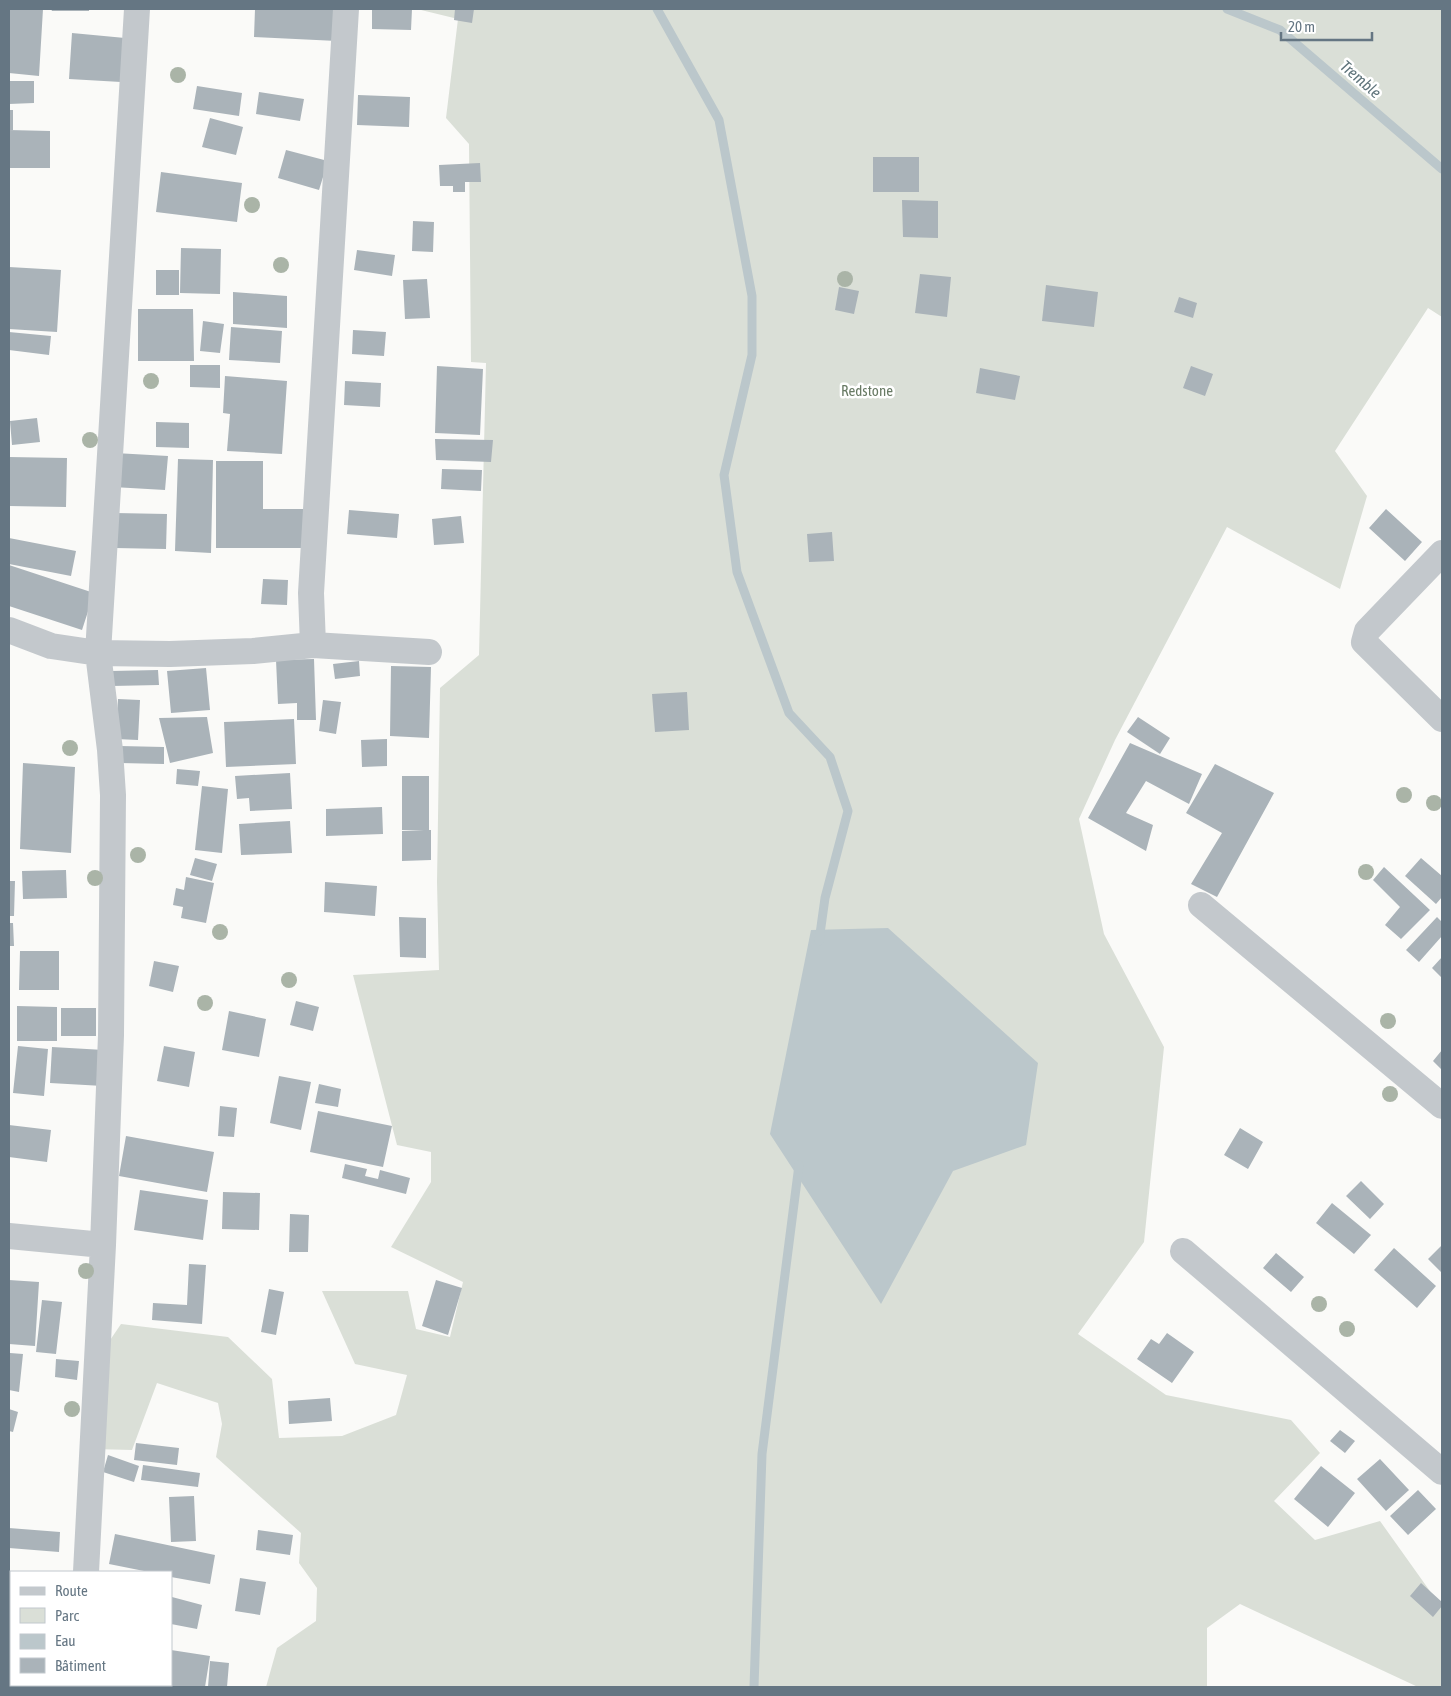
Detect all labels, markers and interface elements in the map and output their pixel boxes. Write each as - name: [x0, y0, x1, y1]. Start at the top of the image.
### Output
- scale bar: [1281, 10, 1372, 42]
- text: 20 m: [1288, 18, 1315, 35]
- water label: Tremble: [1337, 56, 1385, 102]
- park label: Redstone: [841, 382, 893, 399]
- legend: [10, 1571, 172, 1686]
- text: Route: [55, 1582, 88, 1599]
- text: Parc: [55, 1607, 79, 1624]
- text: Eau: [55, 1632, 76, 1649]
- text: Bâtiment: [55, 1657, 106, 1674]

